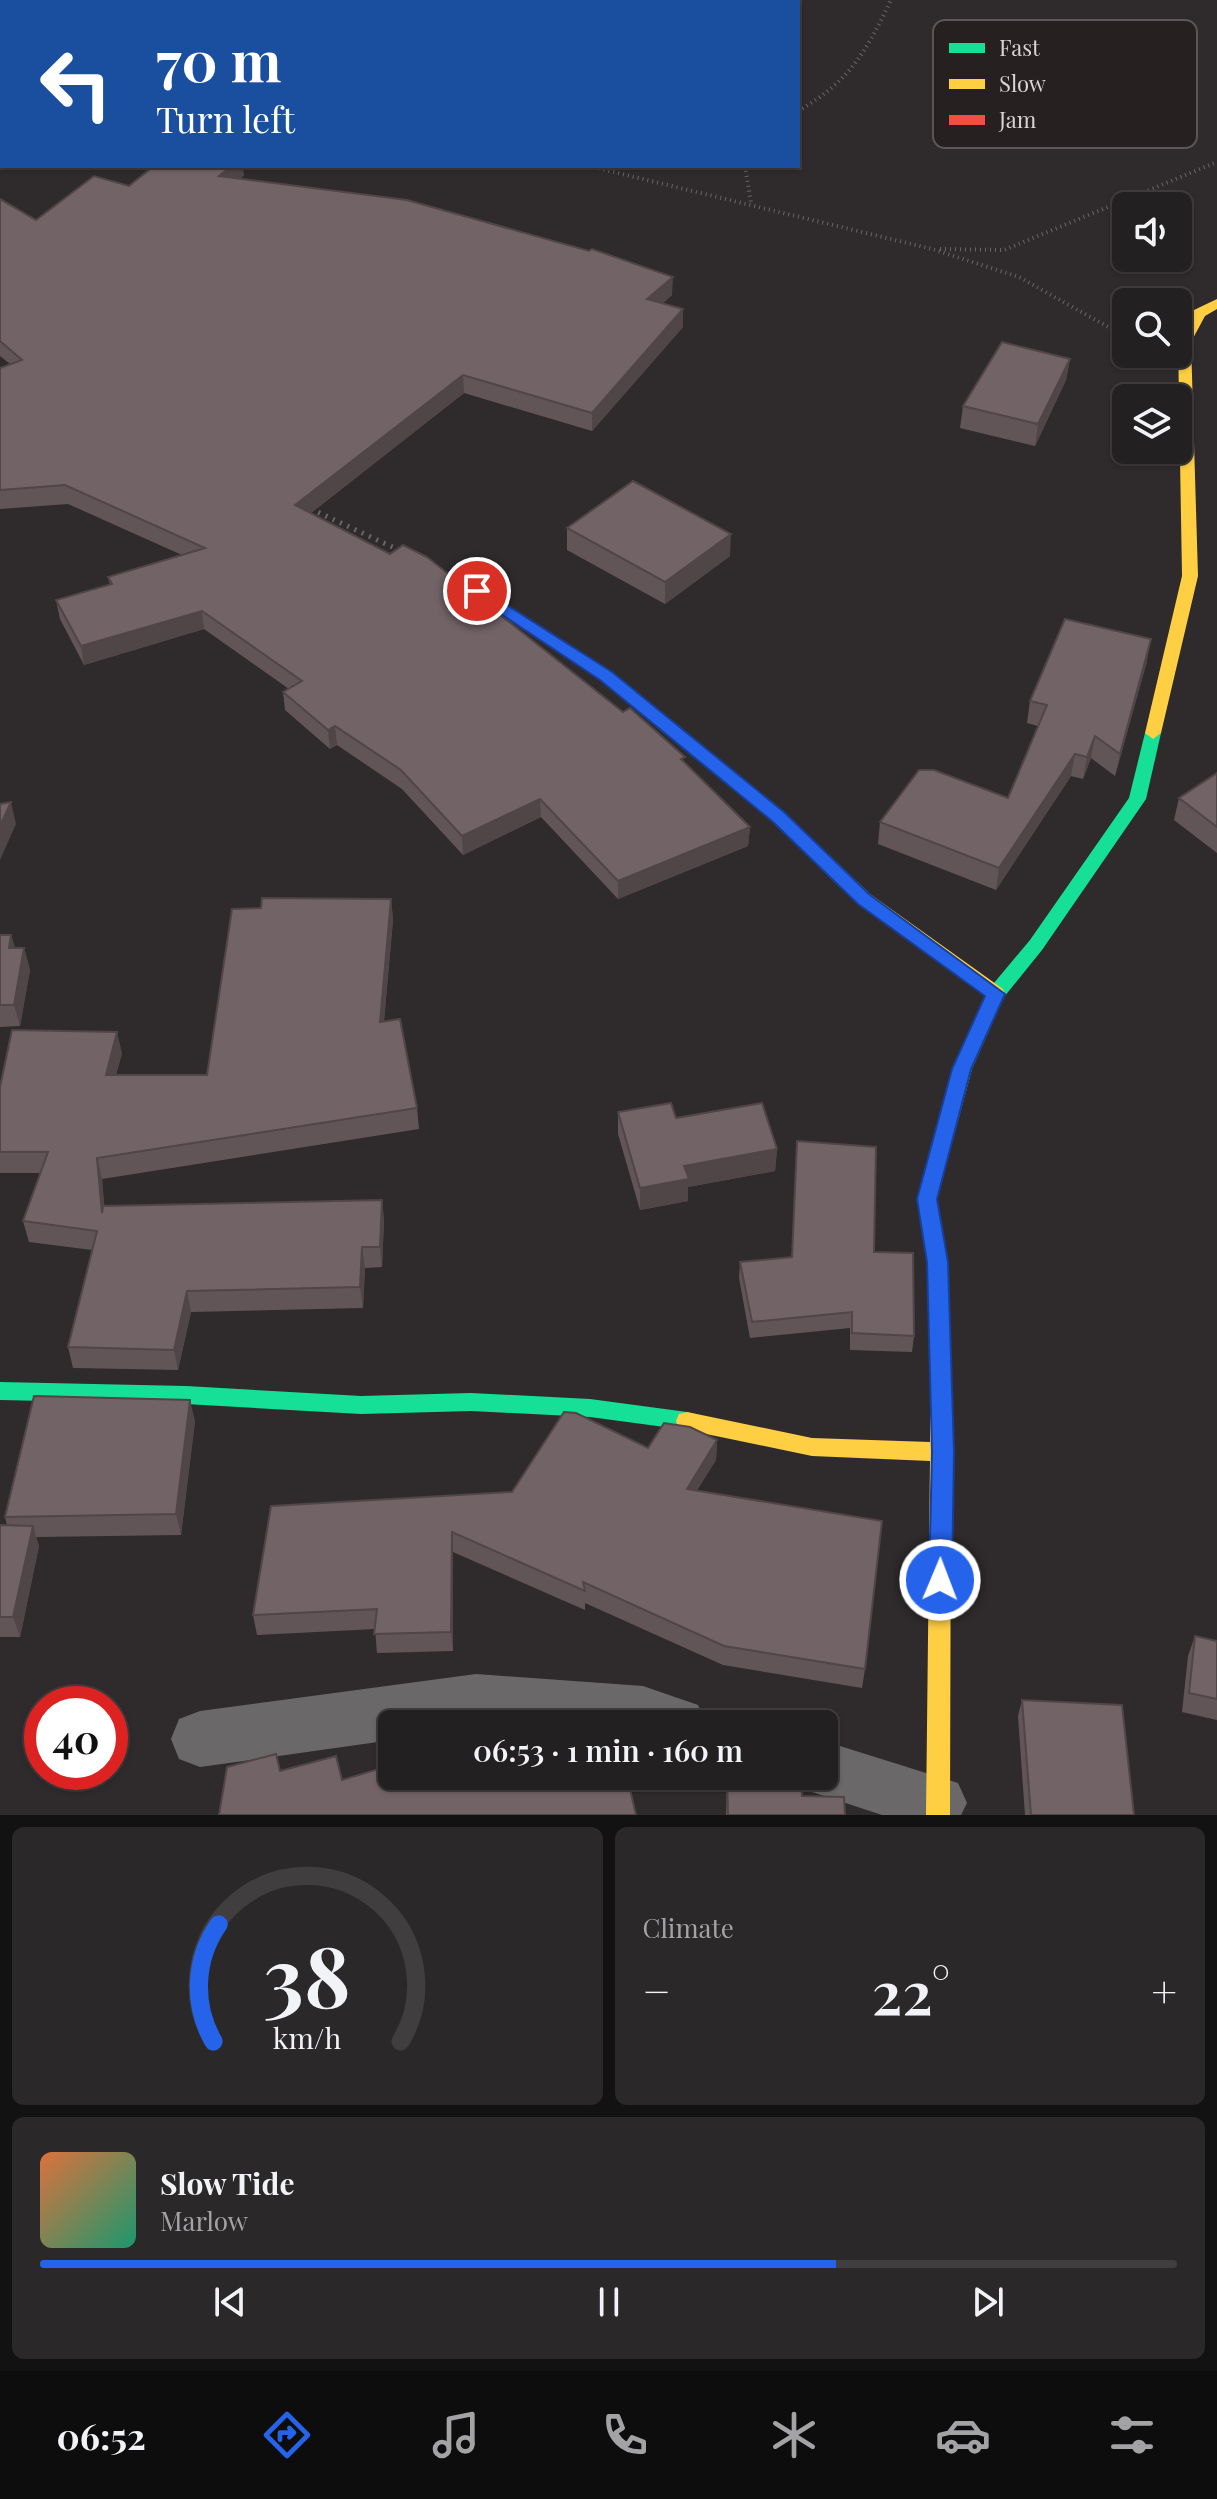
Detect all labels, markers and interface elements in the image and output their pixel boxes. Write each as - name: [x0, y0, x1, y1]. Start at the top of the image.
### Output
- legend: [933, 20, 1197, 148]
- text: 70 m: [156, 22, 281, 97]
- icon: left: [24, 32, 128, 136]
- text: Fast: [999, 32, 1041, 62]
- text: Slow: [999, 68, 1046, 98]
- text: Turn left: [156, 94, 295, 142]
- text: Jam: [998, 104, 1037, 134]
- map controls: [1112, 192, 1192, 464]
- button: sound: [1112, 192, 1192, 272]
- button: search: [1112, 288, 1192, 368]
- button: layers: [1112, 384, 1192, 464]
- pin: [443, 557, 511, 625]
- icon: arrive: [455, 569, 499, 613]
- position arrow: [898, 1538, 982, 1622]
- speed limit sign: 40: [24, 1686, 128, 1790]
- text: 06:53 · 1 min · 160 m: [473, 1730, 743, 1770]
- text: Climate: [643, 1910, 734, 1945]
- text: 38: [264, 1918, 351, 2029]
- text: 22°: [872, 1950, 950, 2030]
- text: −: [643, 1960, 671, 2019]
- text: +: [1151, 1960, 1177, 2019]
- text: km/h: [273, 2018, 342, 2056]
- text: Slow Tide: [160, 2163, 295, 2203]
- text: Marlow: [160, 2203, 248, 2238]
- icon: previous: [208, 2280, 252, 2324]
- icon: pause: [587, 2280, 631, 2324]
- icon: next: [966, 2280, 1010, 2324]
- icon: directions: [259, 2407, 315, 2463]
- icon: music: [428, 2407, 484, 2463]
- icon: phone: [597, 2407, 653, 2463]
- icon: climate: [766, 2407, 822, 2463]
- icon: car: [935, 2407, 991, 2463]
- icon: filters: [1104, 2407, 1160, 2463]
- text: 06:52: [57, 2411, 146, 2459]

